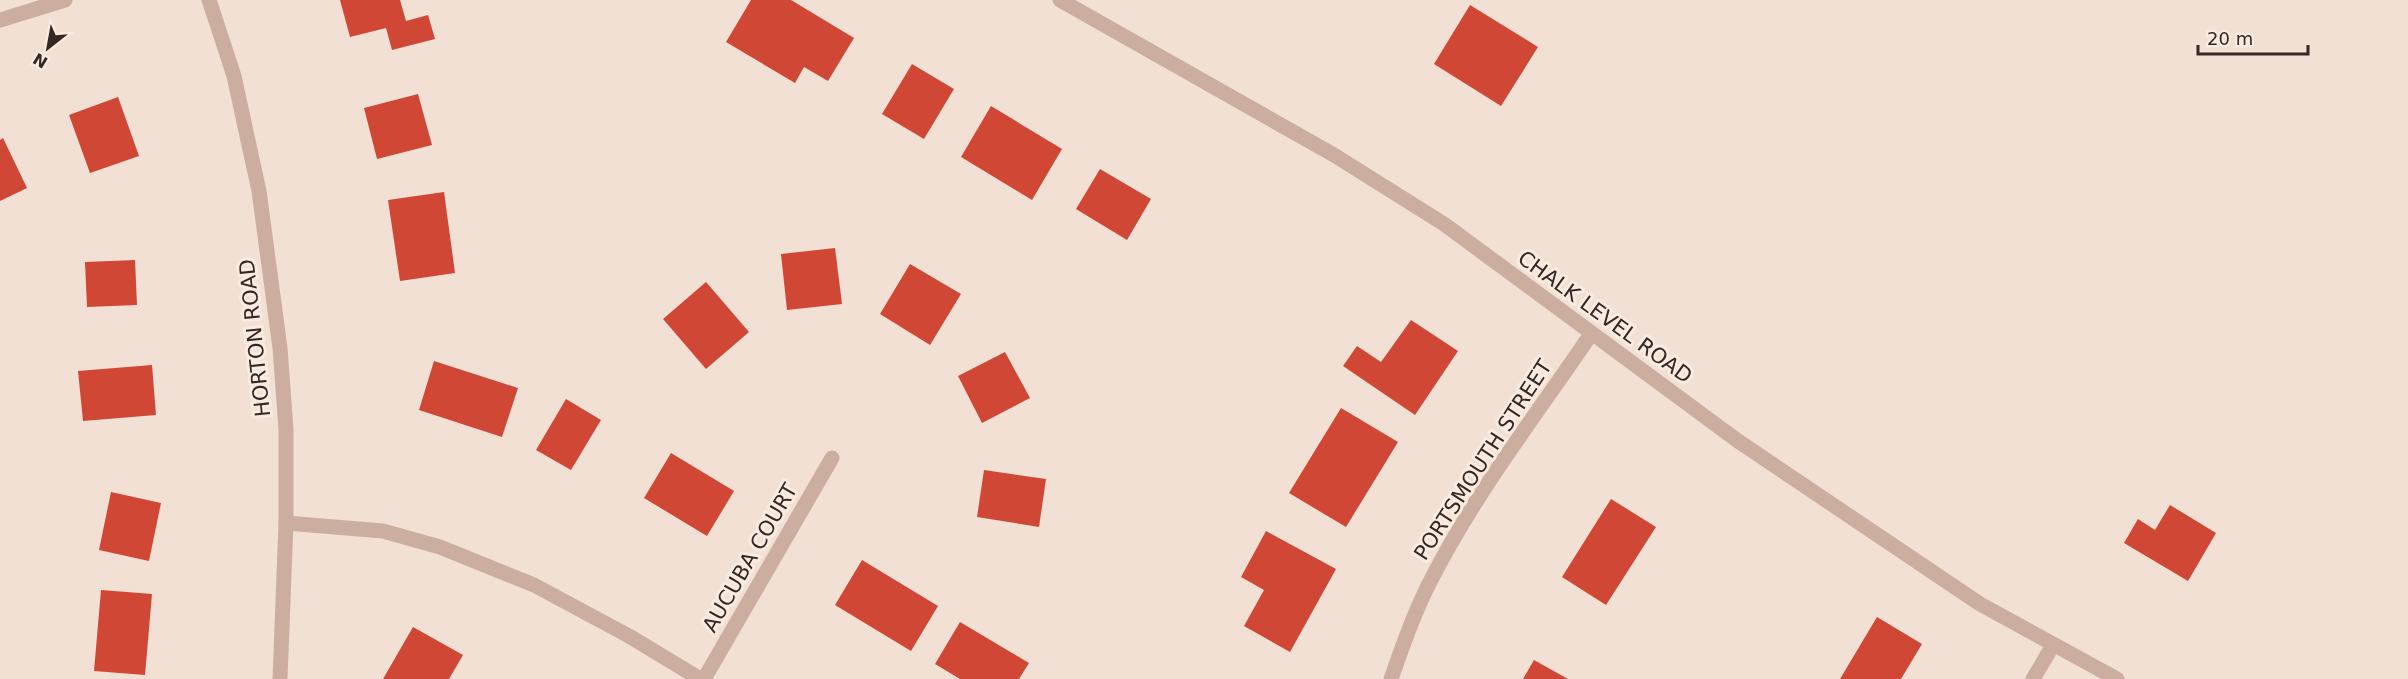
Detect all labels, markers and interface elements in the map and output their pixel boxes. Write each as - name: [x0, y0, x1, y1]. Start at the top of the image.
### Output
- north arrow: [18, 18, 78, 78]
- scale bar: [2198, 18, 2308, 56]
- text: 20 m: [2207, 28, 2253, 49]
- text: N: [30, 49, 51, 72]
- street label: CHALK LEVEL ROAD: [1513, 246, 1697, 388]
- street label: HORTON ROAD: [235, 258, 275, 418]
- street label: PORTSMOUTH STREET: [1409, 355, 1557, 565]
- street label: AUCUBA COURT: [698, 479, 802, 637]

